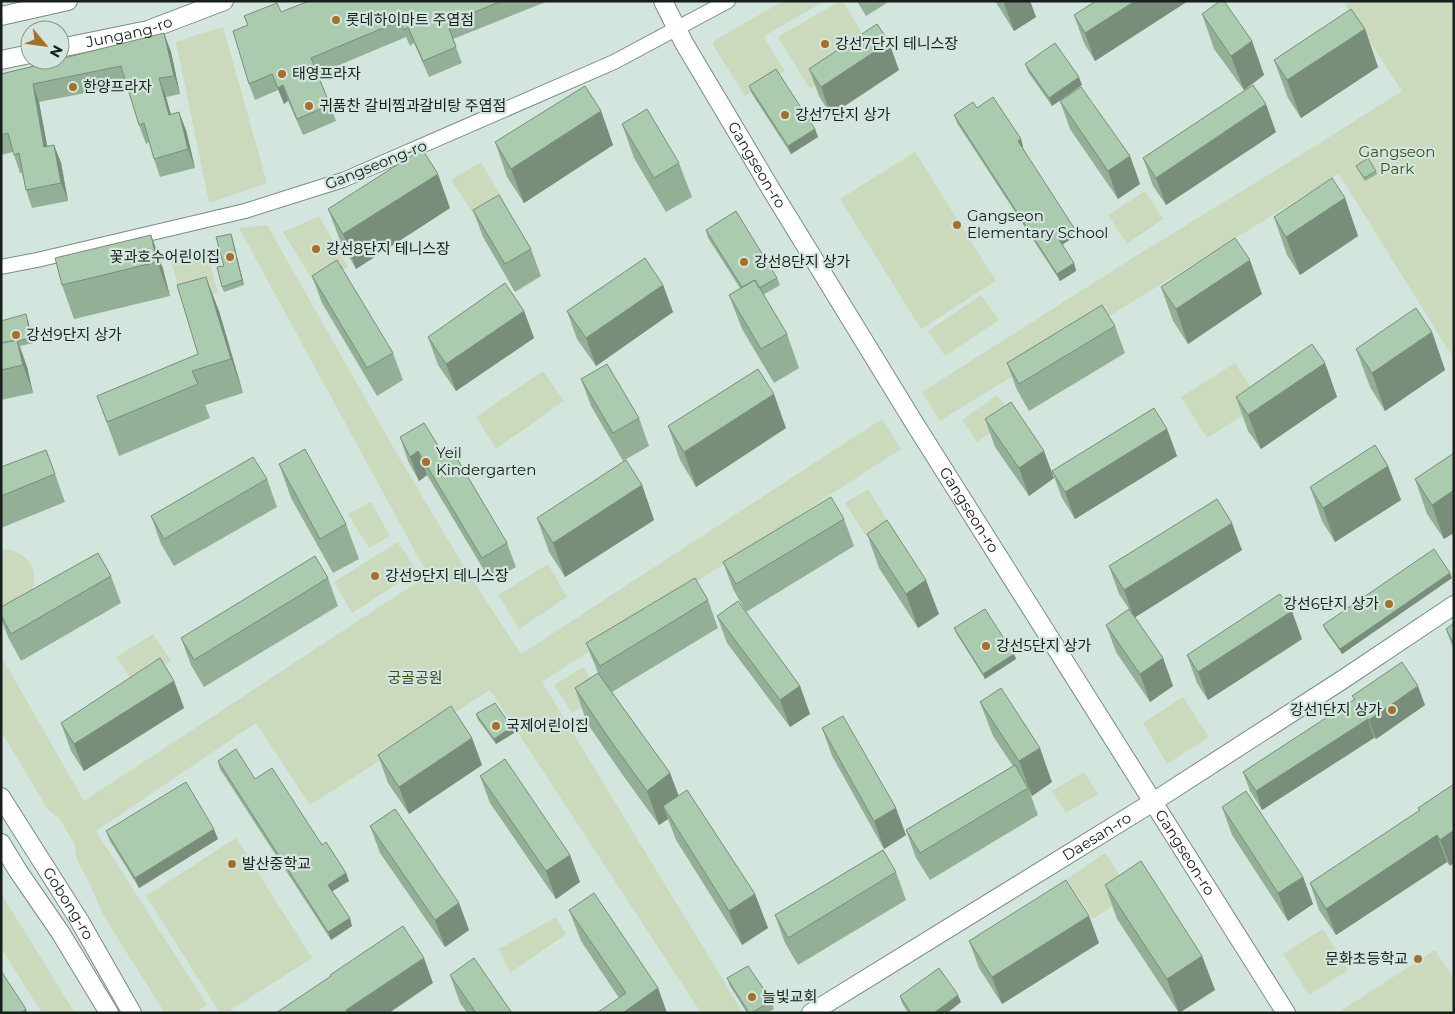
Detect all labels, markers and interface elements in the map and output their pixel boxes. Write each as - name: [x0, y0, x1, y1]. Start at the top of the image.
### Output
- place label: 롯데하이마트 주엽점: [346, 10, 474, 29]
- street label: Jungang-ro: [83, 12, 175, 52]
- marker: 롯데하이마트 주엽점: [330, 14, 342, 26]
- north arrow: [20, 20, 70, 70]
- place label: 강선7단지 테니스장: [835, 34, 958, 53]
- marker: 강선7단지 테니스장: [819, 38, 831, 50]
- text: N: [46, 42, 67, 61]
- place label: 태영프라자: [292, 64, 361, 83]
- marker: 태영프라자: [276, 68, 288, 80]
- place label: 한양프라자: [83, 77, 152, 96]
- marker: 한양프라자: [67, 81, 79, 93]
- place label: 귀품찬 갈비찜과갈비탕 주엽점: [319, 96, 506, 115]
- marker: 귀품찬 갈비찜과갈비탕 주엽점: [303, 100, 315, 112]
- place label: 강선7단지 상가: [795, 105, 891, 124]
- marker: 강선7단지 상가: [779, 109, 791, 121]
- street label: Gangseon-ro: [724, 118, 790, 212]
- street label: Gangseong-ro: [322, 135, 429, 194]
- park label: Gangseon Park: [1359, 142, 1435, 178]
- place label: Gangseon Elementary School: [967, 206, 1108, 242]
- marker: Gangseon Elementary School: [951, 219, 963, 231]
- place label: 강선8단지 테니스장: [326, 239, 450, 258]
- marker: 강선8단지 테니스장: [310, 243, 322, 255]
- place label: 꽃과호수어린이집: [110, 247, 220, 266]
- marker: 꽃과호수어린이집: [224, 251, 236, 263]
- place label: 강선8단지 상가: [754, 252, 851, 271]
- marker: 강선8단지 상가: [738, 256, 750, 268]
- place label: 강선9단지 상가: [26, 325, 122, 344]
- marker: 강선9단지 상가: [10, 329, 22, 341]
- place label: Yeil Kindergarten: [436, 443, 536, 479]
- marker: Yeil Kindergarten: [420, 456, 432, 468]
- street label: Gangseon-ro: [935, 463, 1004, 556]
- place label: 강선9단지 테니스장: [385, 566, 509, 585]
- marker: 강선9단지 테니스장: [369, 570, 381, 582]
- place label: 강선6단지 상가: [1283, 594, 1379, 613]
- marker: 강선6단지 상가: [1383, 598, 1395, 610]
- place label: 강선5단지 상가: [996, 636, 1091, 655]
- marker: 강선5단지 상가: [980, 640, 992, 652]
- park label: 궁골공원: [387, 668, 443, 687]
- place label: 강선1단지 상가: [1290, 700, 1382, 719]
- marker: 강선1단지 상가: [1386, 704, 1398, 716]
- place label: 국제어린이집: [506, 716, 589, 735]
- marker: 국제어린이집: [490, 720, 502, 732]
- street label: Gangseon-ro: [1151, 806, 1219, 899]
- street label: Daesan-ro: [1059, 808, 1135, 865]
- place label: 발산중학교: [242, 854, 311, 873]
- marker: 발산중학교: [226, 858, 238, 870]
- street label: Gobong-ro: [39, 863, 98, 943]
- place label: 문화초등학교: [1325, 949, 1408, 968]
- marker: 문화초등학교: [1412, 953, 1424, 965]
- place label: 늘빛교회: [762, 987, 817, 1006]
- marker: 늘빛교회: [746, 991, 758, 1003]

